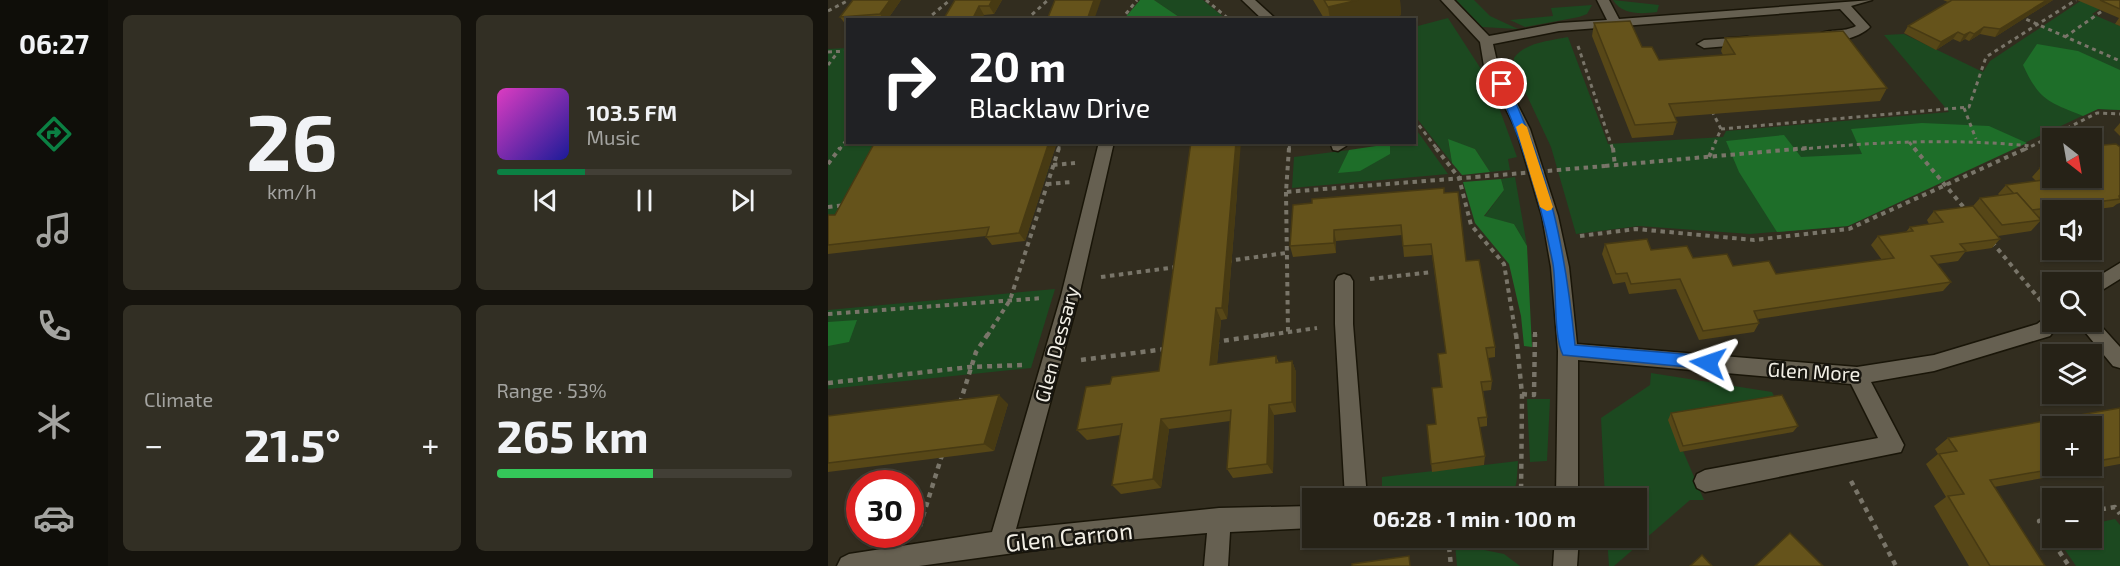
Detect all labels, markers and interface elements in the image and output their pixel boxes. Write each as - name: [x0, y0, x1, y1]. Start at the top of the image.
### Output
- text: 06:27: [19, 27, 89, 59]
- text: 20 m: [969, 40, 1066, 90]
- icon: right: [870, 42, 948, 120]
- pin: [1476, 58, 1527, 109]
- icon: arrive: [1485, 67, 1518, 100]
- text: Blacklaw Drive: [969, 91, 1150, 123]
- text: 26: [246, 93, 337, 187]
- text: 103.5 FM: [587, 99, 677, 125]
- icon: directions: [33, 113, 75, 155]
- text: Music: [587, 125, 640, 149]
- north arrow: [2042, 128, 2102, 188]
- map controls: [2042, 128, 2102, 548]
- text: km/h: [267, 179, 317, 203]
- icon: previous: [529, 184, 562, 217]
- icon: pause: [628, 184, 661, 217]
- icon: next: [726, 184, 759, 217]
- button: sound: [2042, 200, 2102, 260]
- icon: music: [33, 209, 75, 251]
- button: search: [2042, 272, 2102, 332]
- street label: Glen Dessary: [1029, 283, 1083, 405]
- icon: phone: [33, 305, 75, 347]
- position arrow: [1676, 331, 1740, 395]
- button: layers: [2042, 344, 2102, 404]
- street label: Glen More: [1767, 357, 1861, 385]
- text: Range · 53%: [497, 378, 607, 402]
- text: Climate: [144, 387, 213, 411]
- icon: climate: [33, 401, 75, 443]
- text: 265 km: [497, 408, 649, 462]
- button: +: [2042, 416, 2102, 476]
- text: 21.5°: [244, 417, 341, 471]
- text: −: [144, 424, 163, 464]
- text: +: [421, 424, 439, 464]
- speed limit sign: 30: [846, 470, 924, 548]
- button: −: [2042, 488, 2102, 548]
- icon: car: [33, 497, 75, 539]
- text: 06:28 · 1 min · 100 m: [1373, 505, 1576, 531]
- street label: Glen Carron: [1004, 515, 1134, 557]

